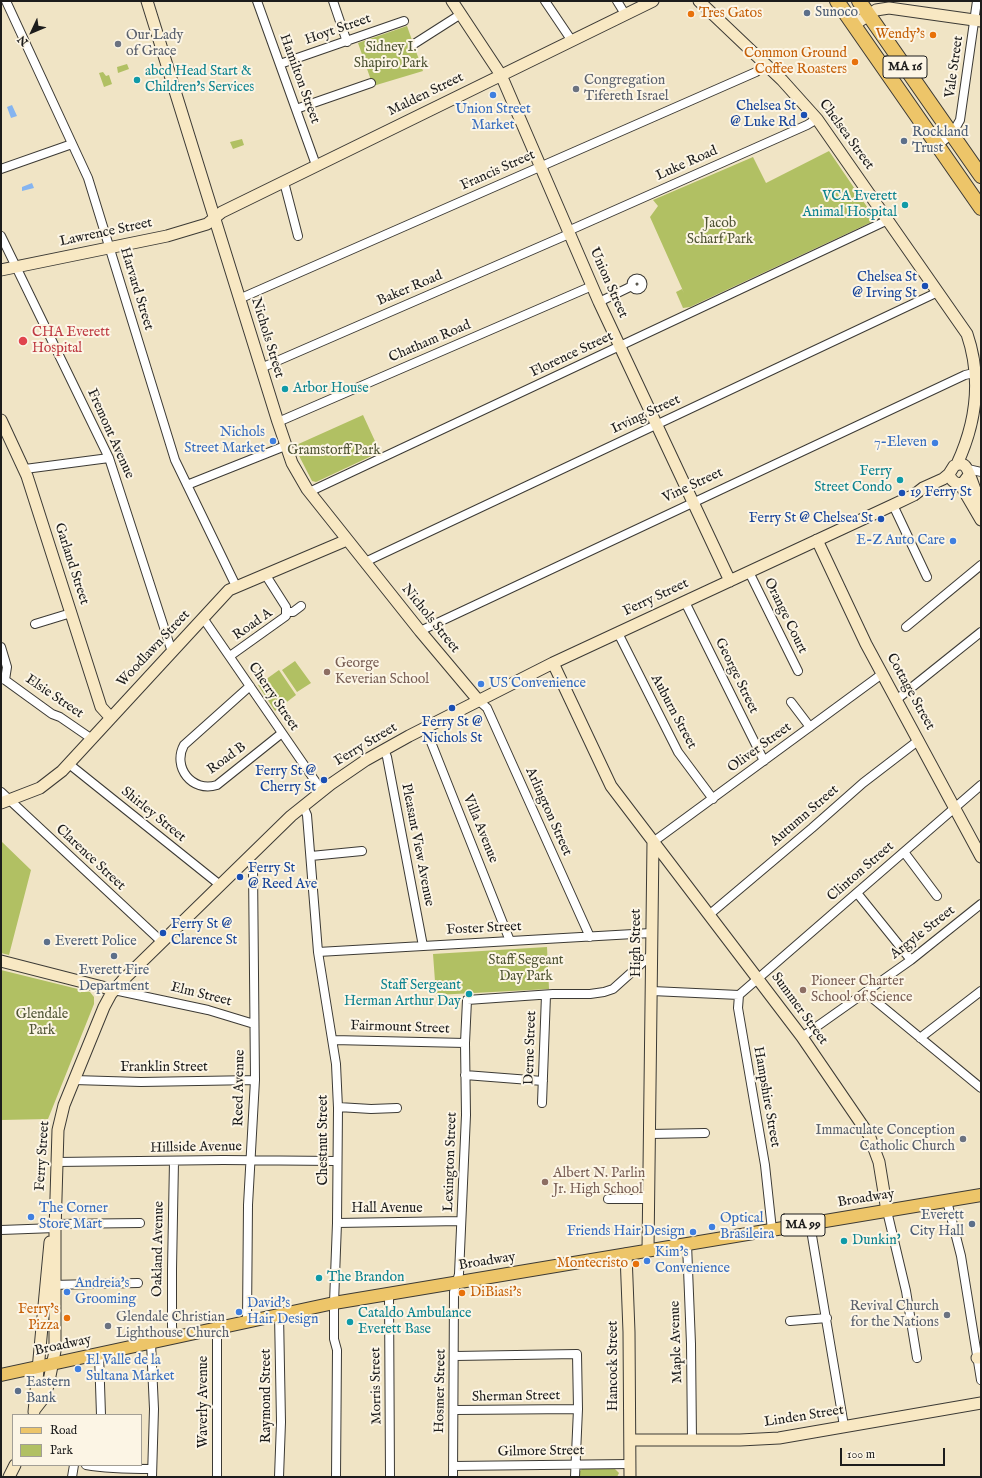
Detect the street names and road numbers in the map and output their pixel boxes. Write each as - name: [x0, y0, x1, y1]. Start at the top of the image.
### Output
- street label: Hoyt Street: [303, 11, 373, 49]
- street label: Hamilton Street: [275, 32, 323, 126]
- street label: Vale Street: [942, 35, 968, 99]
- road number: MA 16: [883, 56, 927, 78]
- street label: Malden Street: [385, 69, 467, 121]
- street label: Chelsea Street: [815, 97, 877, 173]
- street label: Luke Road: [654, 143, 720, 185]
- street label: Francis Street: [458, 147, 538, 195]
- street label: Lawrence Street: [58, 215, 154, 251]
- street label: Harvard Street: [115, 245, 157, 333]
- street label: Union Street: [585, 245, 631, 321]
- street label: Baker Road: [375, 268, 445, 310]
- street label: Nichols Street: [247, 296, 287, 380]
- street label: Chatham Road: [387, 317, 473, 367]
- street label: Florence Street: [528, 328, 616, 382]
- street label: Fremont Avenue: [83, 386, 137, 482]
- street label: Irving Street: [609, 392, 683, 438]
- street label: Vine Street: [660, 465, 726, 507]
- street label: Garland Street: [50, 521, 92, 607]
- street label: Orange Court: [759, 575, 811, 657]
- street label: Ferry Street: [621, 576, 691, 620]
- street label: Nichols Street: [397, 581, 463, 657]
- street label: Road A: [230, 605, 276, 645]
- street label: Woodlawn Street: [114, 607, 194, 691]
- street label: George Street: [710, 635, 762, 717]
- street label: Cottage Street: [882, 651, 938, 733]
- street label: Cherry Street: [244, 660, 302, 734]
- street label: Elsie Street: [22, 671, 86, 723]
- street label: Auburn Street: [646, 672, 700, 752]
- street label: Oliver Street: [725, 719, 795, 777]
- street label: Ferry Street: [332, 720, 400, 770]
- street label: Road B: [204, 739, 250, 779]
- street label: Arlington Street: [521, 765, 575, 859]
- street label: Pleasant View Avenue: [397, 782, 437, 908]
- street label: Autumn Street: [767, 782, 843, 850]
- street label: Shirley Street: [117, 784, 189, 846]
- street label: Villa Avenue: [459, 792, 501, 866]
- street label: Clarence Street: [52, 821, 128, 895]
- street label: Clinton Street: [824, 839, 898, 905]
- street label: Argyle Street: [887, 903, 959, 963]
- street label: High Street: [629, 909, 645, 977]
- street label: Foster Street: [446, 919, 522, 939]
- street label: Summer Street: [767, 970, 831, 1048]
- street label: Elm Street: [169, 979, 233, 1011]
- street label: Derne Street: [521, 1010, 541, 1086]
- street label: Fairmount Street: [350, 1018, 450, 1038]
- street label: Hampshire Street: [749, 1045, 783, 1149]
- street label: Reed Avenue: [231, 1049, 249, 1127]
- street label: Franklin Street: [120, 1060, 208, 1076]
- street label: Chestnut Street: [316, 1095, 332, 1185]
- street label: Lexington Street: [441, 1112, 461, 1212]
- street label: Ferry Street: [32, 1120, 54, 1192]
- street label: Hillside Avenue: [150, 1139, 242, 1157]
- street label: Broadway: [836, 1186, 896, 1212]
- street label: Oakland Avenue: [150, 1201, 168, 1297]
- street label: Hall Avenue: [351, 1201, 423, 1217]
- road number: MA 99: [781, 1214, 825, 1236]
- street label: Broadway: [457, 1249, 517, 1275]
- street label: Maple Avenue: [667, 1300, 687, 1384]
- street label: Hancock Street: [606, 1321, 622, 1411]
- street label: Broadway: [33, 1332, 93, 1360]
- street label: Morris Street: [368, 1347, 386, 1425]
- street label: Raymond Street: [259, 1349, 275, 1443]
- street label: Hosmer Street: [432, 1349, 450, 1433]
- street label: Waverly Avenue: [196, 1356, 212, 1448]
- street label: Sherman Street: [472, 1388, 560, 1406]
- street label: Linden Street: [763, 1402, 845, 1432]
- street label: Gilmore Street: [498, 1443, 584, 1461]

